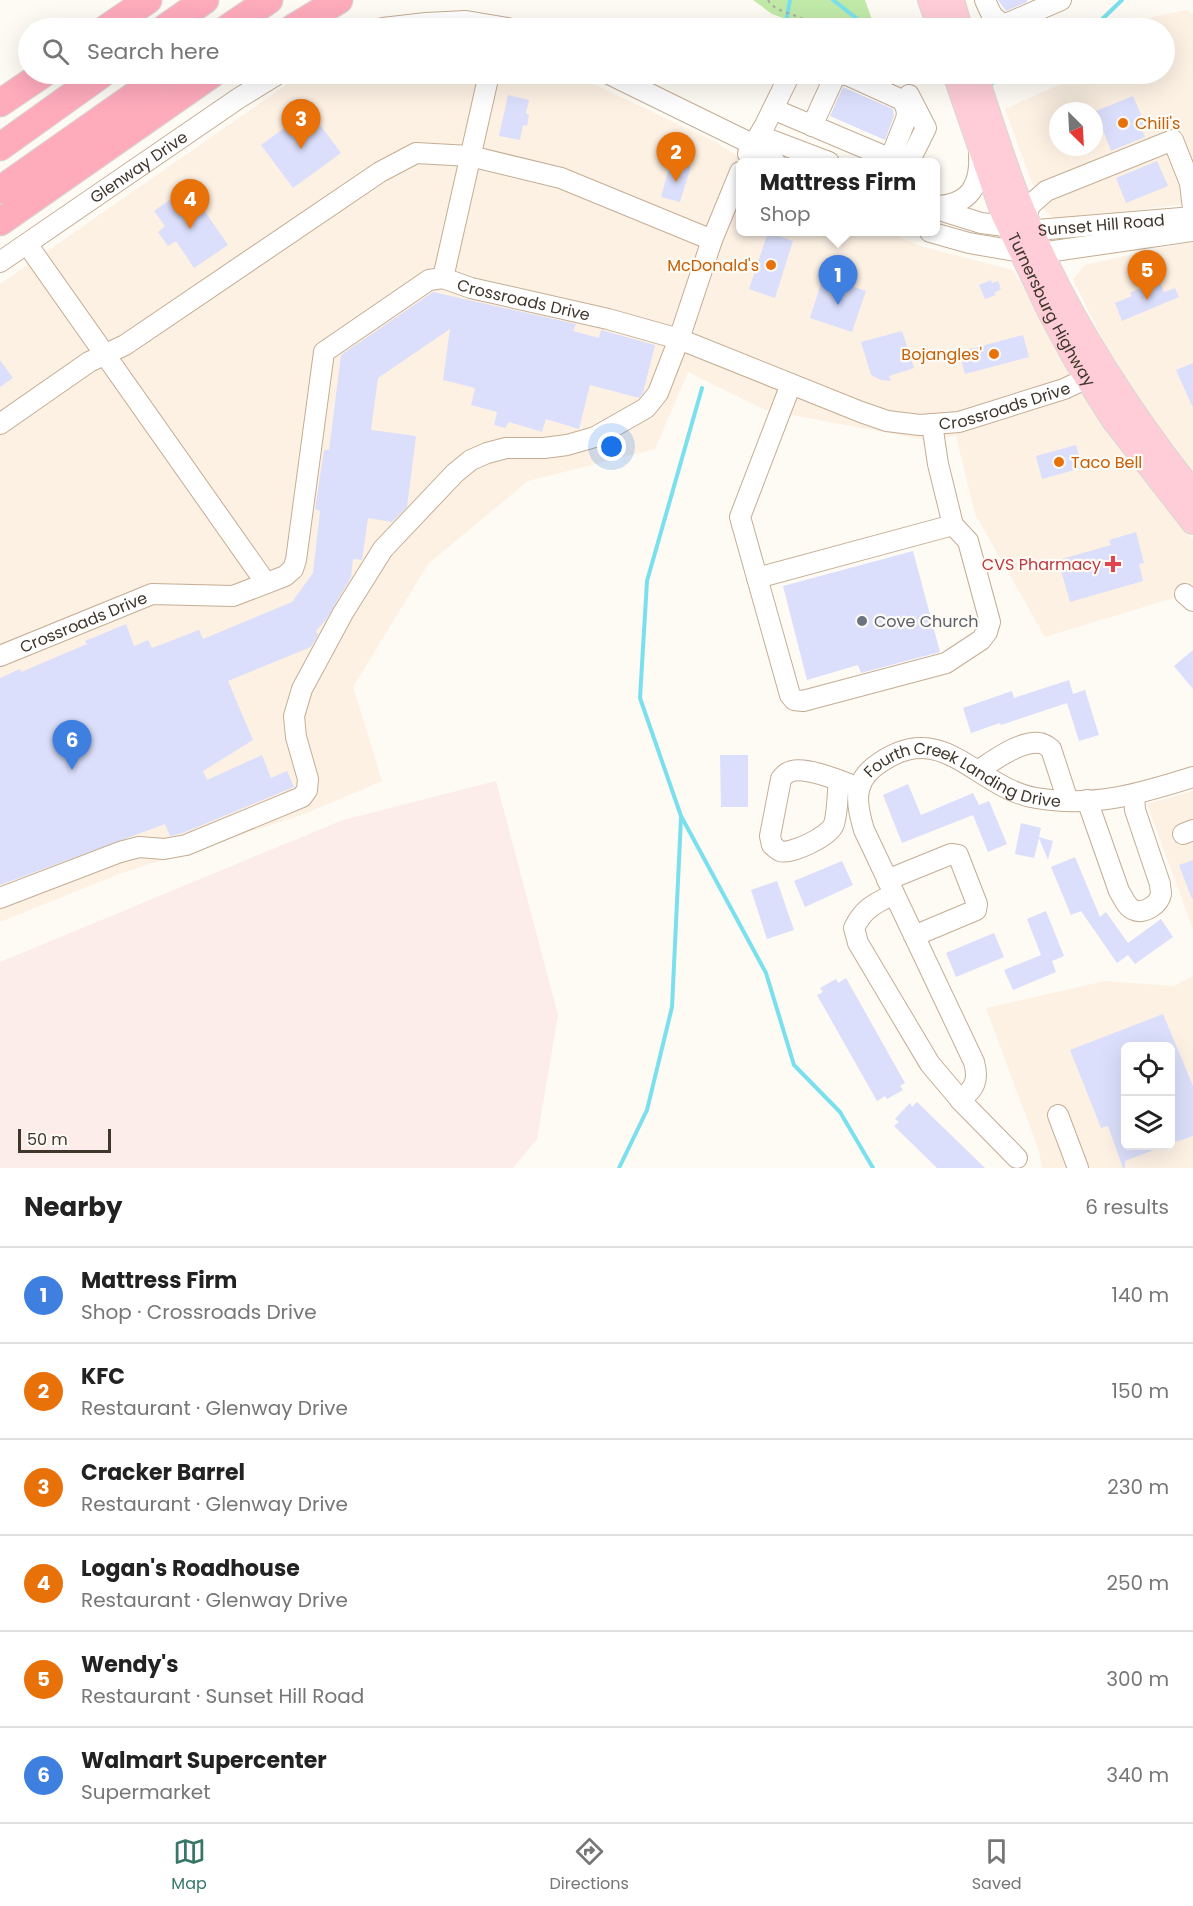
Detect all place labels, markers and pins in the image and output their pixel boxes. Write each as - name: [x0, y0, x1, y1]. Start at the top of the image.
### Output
- pin: 3: [282, 100, 320, 149]
- place label: Chili's: [1135, 112, 1180, 135]
- marker: Chili's: [1116, 116, 1130, 130]
- pin: 2: [656, 132, 696, 182]
- pin: 4: [170, 180, 210, 229]
- pin: 5: [1128, 250, 1166, 300]
- place label: McDonald's: [667, 254, 759, 277]
- pin: 1: [818, 256, 858, 305]
- marker: McDonald's: [764, 258, 778, 272]
- place label: Bojangles': [901, 343, 982, 366]
- marker: Bojangles': [987, 347, 1001, 361]
- place label: Taco Bell: [1071, 451, 1142, 474]
- marker: Taco Bell: [1052, 455, 1066, 469]
- place label: CVS Pharmacy: [982, 553, 1101, 576]
- marker: CVS Pharmacy: [1106, 557, 1120, 571]
- place label: Cove Church: [874, 610, 979, 633]
- marker: Cove Church: [855, 614, 869, 628]
- pin: 6: [52, 720, 92, 770]

